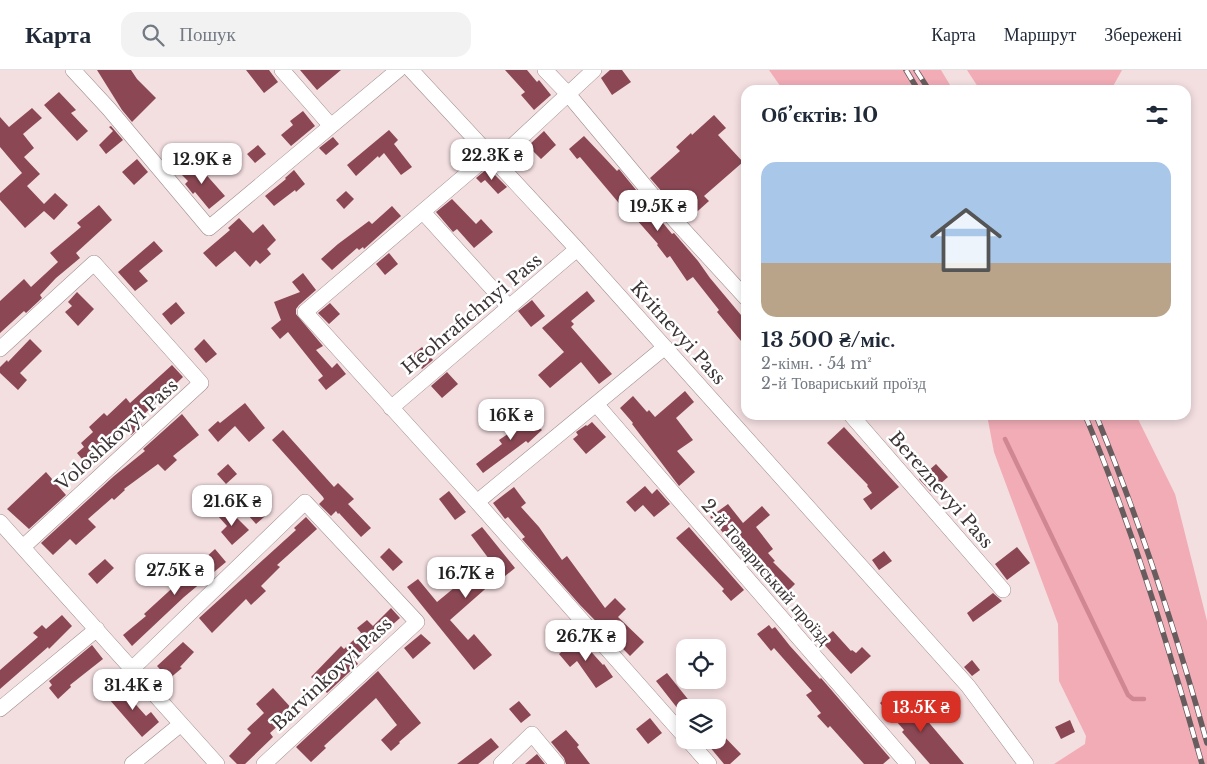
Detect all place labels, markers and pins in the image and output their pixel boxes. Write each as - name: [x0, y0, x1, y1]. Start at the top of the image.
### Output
- pin: 22.3K ₴: [446, 138, 538, 181]
- pin: 12.9K ₴: [156, 142, 248, 185]
- pin: 19.5K ₴: [612, 190, 704, 232]
- pin: 16K ₴: [476, 398, 546, 441]
- pin: 21.6K ₴: [186, 484, 278, 527]
- pin: 27.5K ₴: [129, 554, 221, 596]
- pin: 16.7K ₴: [420, 556, 512, 599]
- pin: 26.7K ₴: [540, 620, 632, 662]
- pin: 31.4K ₴: [87, 668, 179, 711]
- pin: 13.5K ₴: [875, 690, 967, 733]

